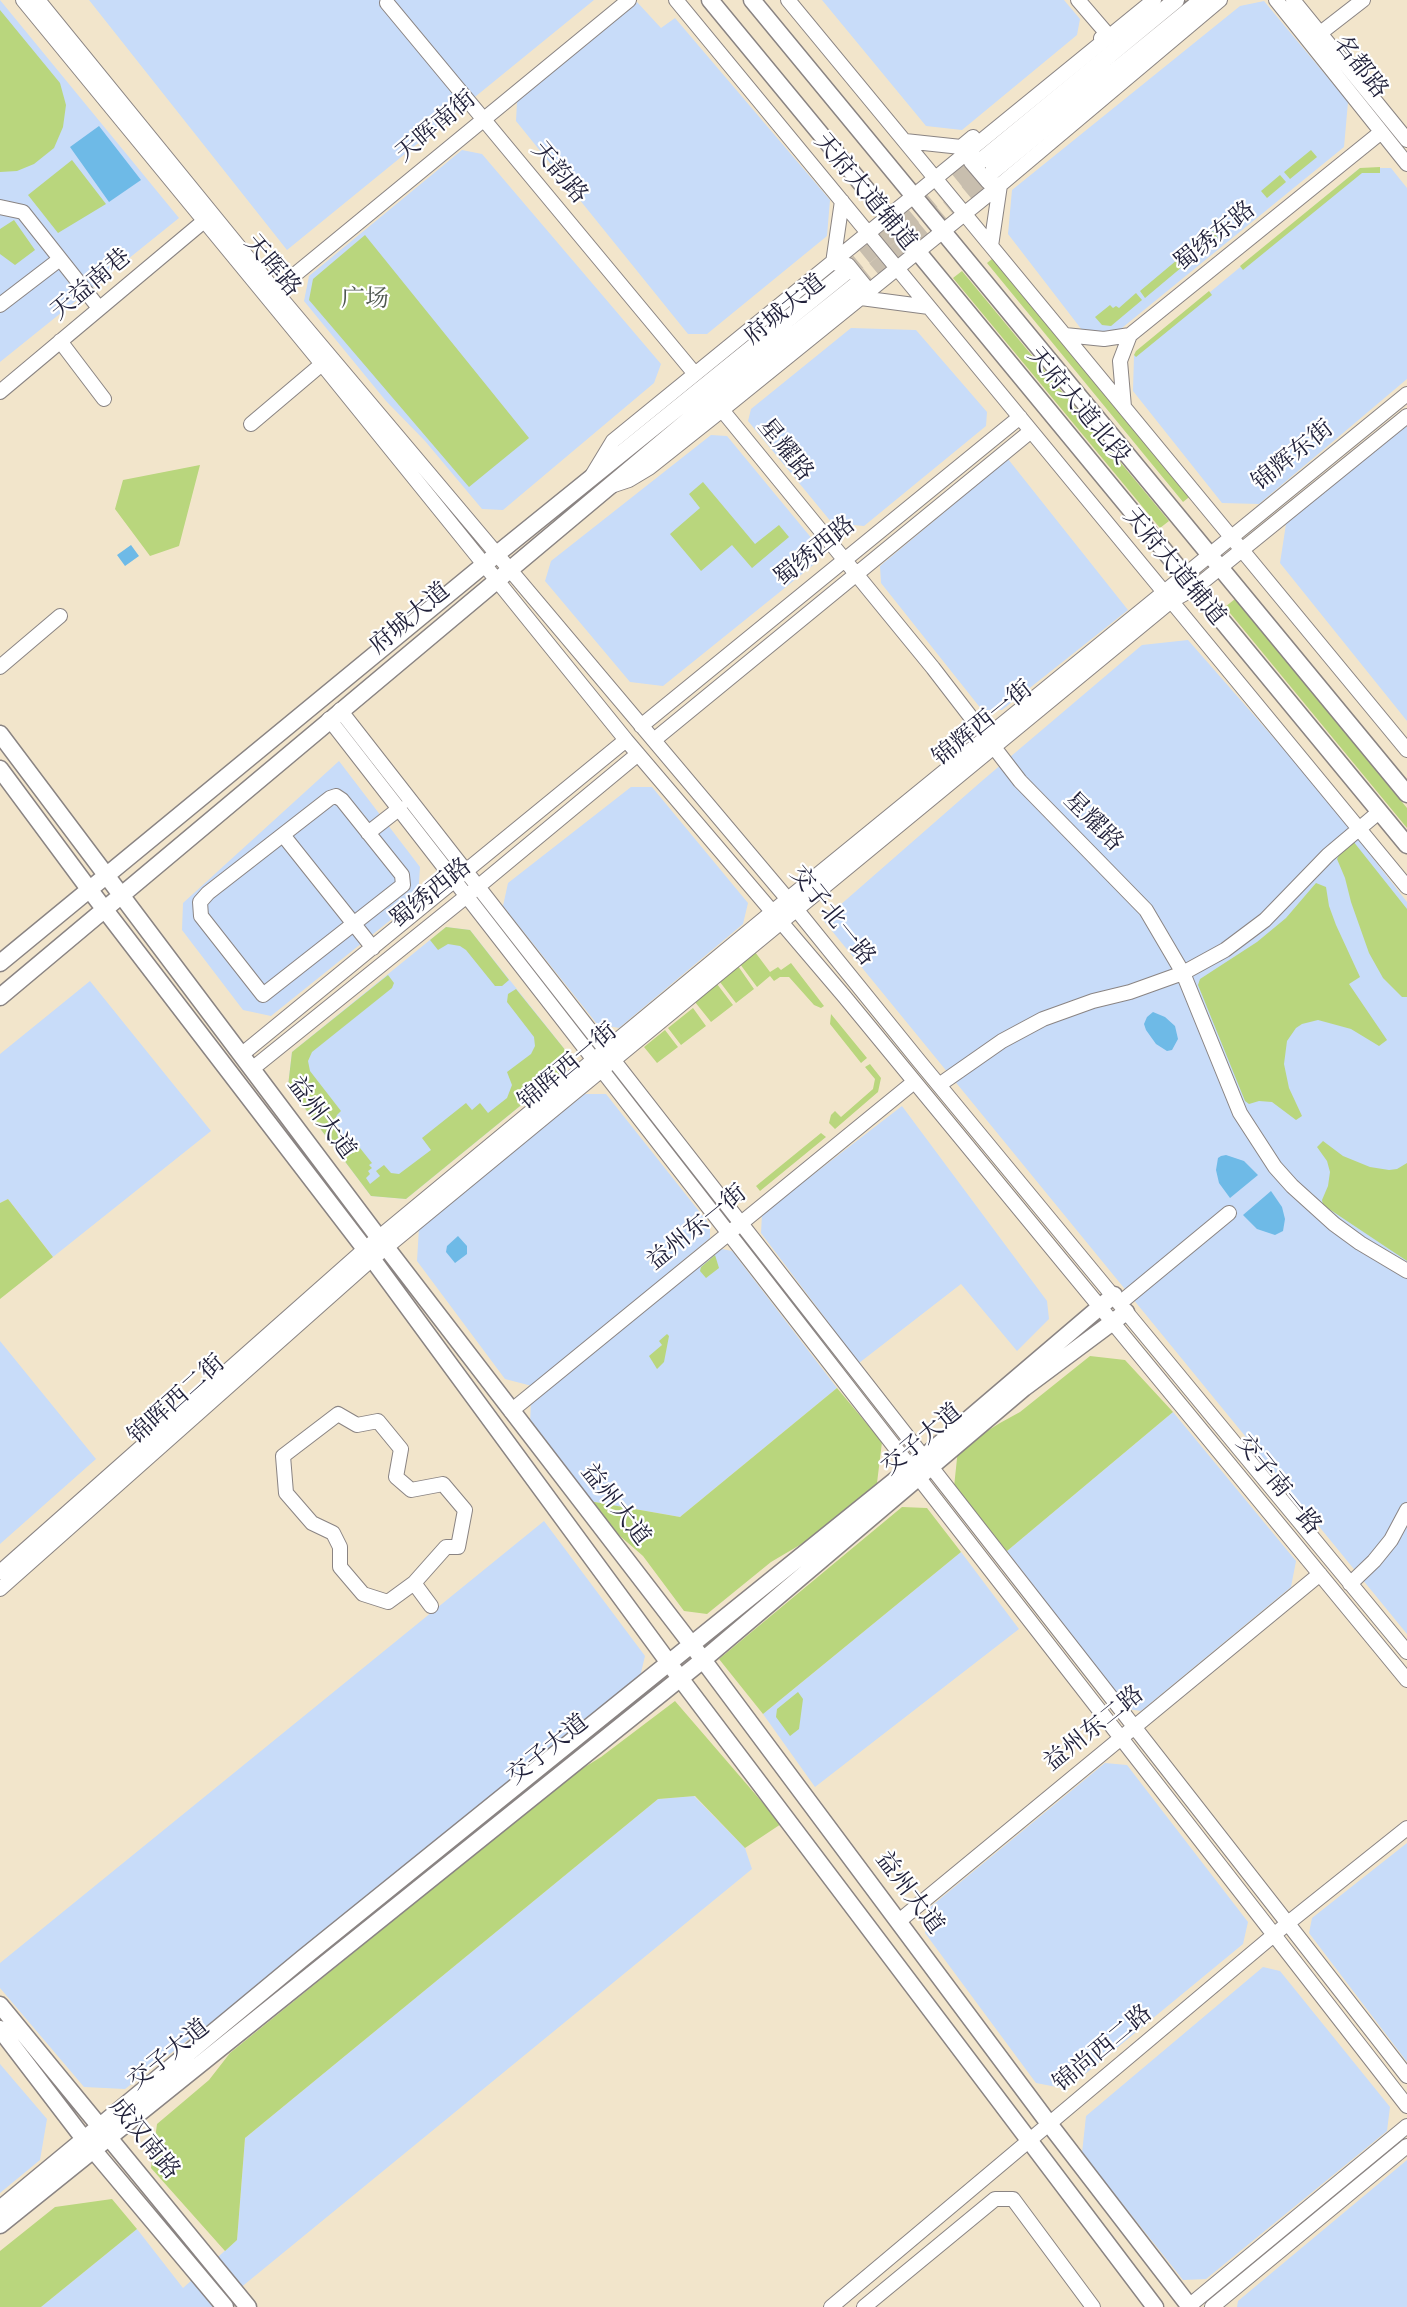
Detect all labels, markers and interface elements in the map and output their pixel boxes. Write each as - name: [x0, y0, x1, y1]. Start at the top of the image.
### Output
- street label: 名都路: [1325, 31, 1393, 105]
- street label: 天晖南街: [391, 86, 483, 170]
- street label: 天府大道辅道: [807, 129, 921, 257]
- street label: 天韵路: [524, 137, 592, 211]
- street label: 蜀绣东路: [1170, 197, 1262, 279]
- street label: 天晖路: [237, 230, 305, 304]
- street label: 天益南巷: [46, 244, 138, 328]
- street label: 府城大道: [740, 270, 832, 352]
- park label: 广场: [341, 287, 389, 315]
- street label: 天府大道北段: [1020, 343, 1134, 471]
- street label: 星耀路: [750, 414, 818, 488]
- street label: 锦辉东街: [1248, 416, 1340, 498]
- street label: 天府大道辅道: [1116, 504, 1230, 632]
- street label: 蜀绣西路: [770, 512, 862, 594]
- street label: 府城大道: [365, 578, 457, 662]
- street label: 锦辉西一街: [928, 676, 1040, 774]
- street label: 星耀路: [1056, 787, 1128, 859]
- street label: 蜀绣西路: [386, 854, 478, 936]
- street label: 交子北一路: [782, 861, 880, 973]
- street label: 锦晖西一街: [514, 1018, 624, 1118]
- street label: 益州大道: [280, 1072, 360, 1166]
- street label: 益州东一街: [642, 1180, 754, 1278]
- street label: 锦晖西二街: [124, 1350, 232, 1452]
- street label: 交子大道: [877, 1399, 969, 1483]
- street label: 交子南一路: [1228, 1430, 1326, 1542]
- street label: 益州大道: [573, 1459, 655, 1553]
- street label: 益州东二路: [1039, 1681, 1151, 1779]
- street label: 交子大道: [503, 1710, 595, 1792]
- street label: 益州大道: [868, 1847, 948, 1941]
- street label: 锦尚西二路: [1049, 2000, 1159, 2100]
- street label: 交子大道: [124, 2015, 216, 2097]
- street label: 成汉南路: [102, 2094, 184, 2186]

